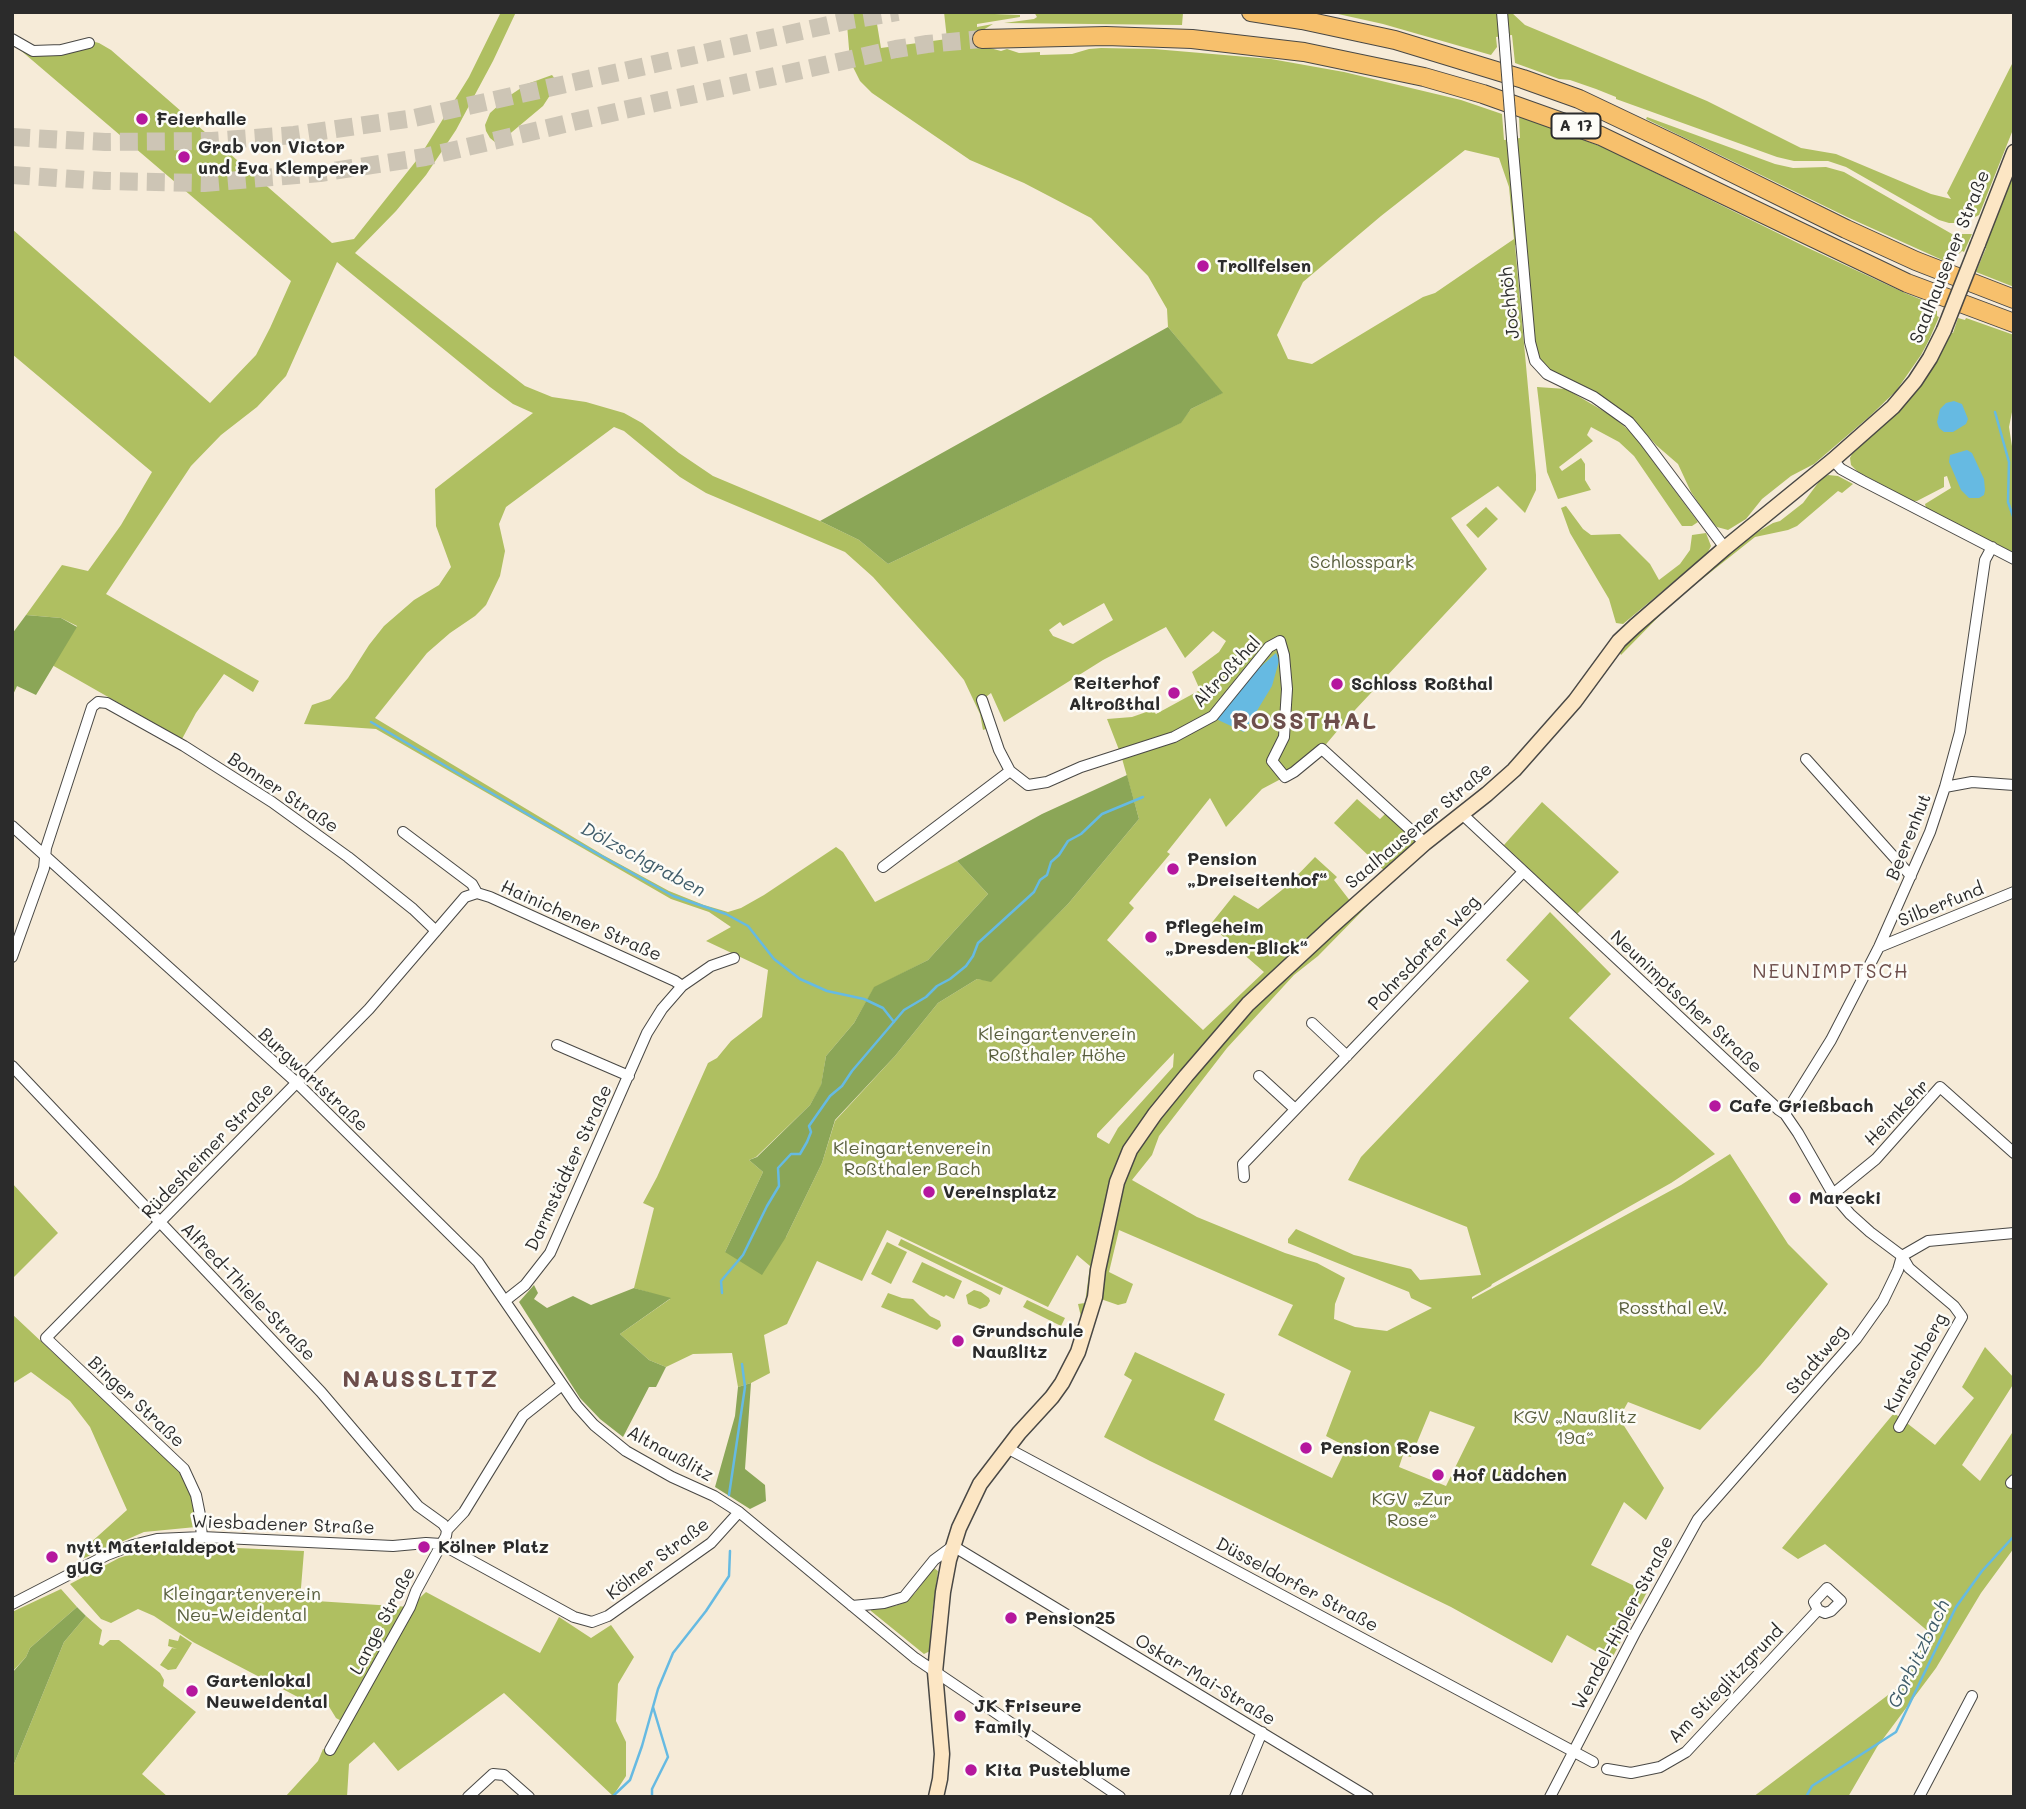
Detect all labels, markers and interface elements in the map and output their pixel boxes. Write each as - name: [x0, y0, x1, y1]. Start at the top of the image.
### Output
- place label: Feierhalle: [156, 108, 246, 130]
- marker: Feierhalle: [134, 111, 150, 127]
- road number: A 17: [1552, 114, 1600, 138]
- place label: Grab von Victor und Eva Klemperer: [198, 136, 369, 178]
- marker: Grab von Victor und Eva Klemperer: [176, 149, 192, 165]
- street label: Saalhausener Straße: [1905, 167, 1995, 347]
- place label: Trollfelsen: [1217, 255, 1311, 277]
- marker: Trollfelsen: [1195, 258, 1211, 274]
- street label: Jochhöh: [1495, 266, 1525, 340]
- park label: Schlosspark: [1310, 551, 1414, 573]
- street label: Altroßthal: [1188, 632, 1266, 712]
- place label: Reiterhof Altroßthal: [1069, 672, 1160, 714]
- place label: Schloss Roßthal: [1351, 673, 1493, 695]
- marker: Schloss Roßthal: [1329, 676, 1345, 692]
- marker: Reiterhof Altroßthal: [1166, 685, 1182, 701]
- district label: ROSSTHAL: [1233, 708, 1377, 736]
- street label: Bonner Straße: [224, 748, 342, 838]
- street label: Saalhausener Straße: [1341, 758, 1497, 894]
- street label: Beerenhut: [1882, 791, 1936, 883]
- water label: Dölzschgraben: [577, 818, 709, 902]
- place label: Pension „Dreiseitenhof“: [1187, 848, 1328, 890]
- marker: Pension „Dreiseitenhof“: [1165, 861, 1181, 877]
- street label: Hainichener Straße: [497, 876, 665, 966]
- street label: Silberfund: [1895, 878, 1987, 932]
- street label: Pohrsdorfer Weg: [1364, 891, 1484, 1015]
- place label: Pflegeheim „Dresden-Blick“: [1165, 916, 1308, 958]
- street label: Neunimptscher Straße: [1606, 926, 1766, 1078]
- marker: Pflegeheim „Dresden-Blick“: [1143, 929, 1159, 945]
- district label: NEUNIMPTSCH: [1754, 961, 1908, 983]
- park label: Kleingartenverein Roßthaler Höhe: [978, 1023, 1136, 1066]
- street label: Burgwartstraße: [254, 1024, 372, 1136]
- street label: Heimkehr: [1860, 1075, 1934, 1151]
- street label: Rüdesheimer Straße: [137, 1079, 279, 1223]
- street label: Darmstädter Straße: [521, 1081, 617, 1255]
- place label: Cafe Grießbach: [1729, 1095, 1873, 1117]
- marker: Cafe Grießbach: [1707, 1098, 1723, 1114]
- park label: Kleingartenverein Roßthaler Bach: [833, 1137, 991, 1180]
- place label: Vereinsplatz: [943, 1181, 1057, 1203]
- marker: Vereinsplatz: [921, 1184, 937, 1200]
- place label: Marecki: [1809, 1187, 1881, 1209]
- marker: Marecki: [1787, 1190, 1803, 1206]
- street label: Alfred-Thiele-Straße: [176, 1218, 320, 1366]
- park label: Rossthal e.V.: [1618, 1297, 1728, 1319]
- street label: Kuntschberg: [1880, 1310, 1952, 1416]
- place label: Grundschule Naußlitz: [972, 1320, 1083, 1362]
- street label: Stadtweg: [1782, 1321, 1852, 1399]
- marker: Grundschule Naußlitz: [950, 1333, 966, 1349]
- street label: Binger Straße: [83, 1352, 189, 1452]
- district label: NAUSSLITZ: [343, 1366, 499, 1394]
- park label: KGV „Naußlitz 19a“: [1513, 1406, 1637, 1448]
- street label: Altnaußlitz: [623, 1421, 717, 1487]
- place label: Pension Rose: [1320, 1437, 1439, 1459]
- marker: Pension Rose: [1298, 1440, 1314, 1456]
- place label: Hof Lädchen: [1452, 1464, 1567, 1486]
- marker: Hof Lädchen: [1430, 1467, 1446, 1483]
- park label: KGV „Zur Rose“: [1372, 1488, 1452, 1530]
- street label: Wiesbadener Straße: [191, 1511, 375, 1539]
- street label: Kölner Straße: [602, 1513, 714, 1605]
- street label: Wendel-Hipler-Straße: [1568, 1532, 1678, 1714]
- street label: Düsseldorfer Straße: [1212, 1533, 1382, 1637]
- place label: nytt.Materialdepot gUG: [66, 1536, 236, 1578]
- place label: Kölner Platz: [438, 1536, 549, 1558]
- marker: Kölner Platz: [416, 1539, 432, 1555]
- marker: nytt.Materialdepot gUG: [44, 1549, 60, 1565]
- street label: Lange Straße: [346, 1563, 420, 1679]
- park label: Kleingartenverein Neu-Weidental: [163, 1583, 321, 1626]
- water label: Gorbitzbach: [1883, 1596, 1955, 1712]
- place label: Pension25: [1025, 1607, 1115, 1629]
- marker: Pension25: [1003, 1610, 1019, 1626]
- street label: Am Stieglitzgrund: [1664, 1620, 1788, 1748]
- street label: Oskar-Mai-Straße: [1131, 1630, 1279, 1730]
- place label: Gartenlokal Neuweidental: [206, 1670, 328, 1712]
- marker: Gartenlokal Neuweidental: [184, 1683, 200, 1699]
- place label: JK Friseure Family: [974, 1695, 1081, 1738]
- marker: JK Friseure Family: [952, 1708, 968, 1724]
- place label: Kita Pusteblume: [985, 1759, 1130, 1781]
- marker: Kita Pusteblume: [963, 1762, 979, 1778]

